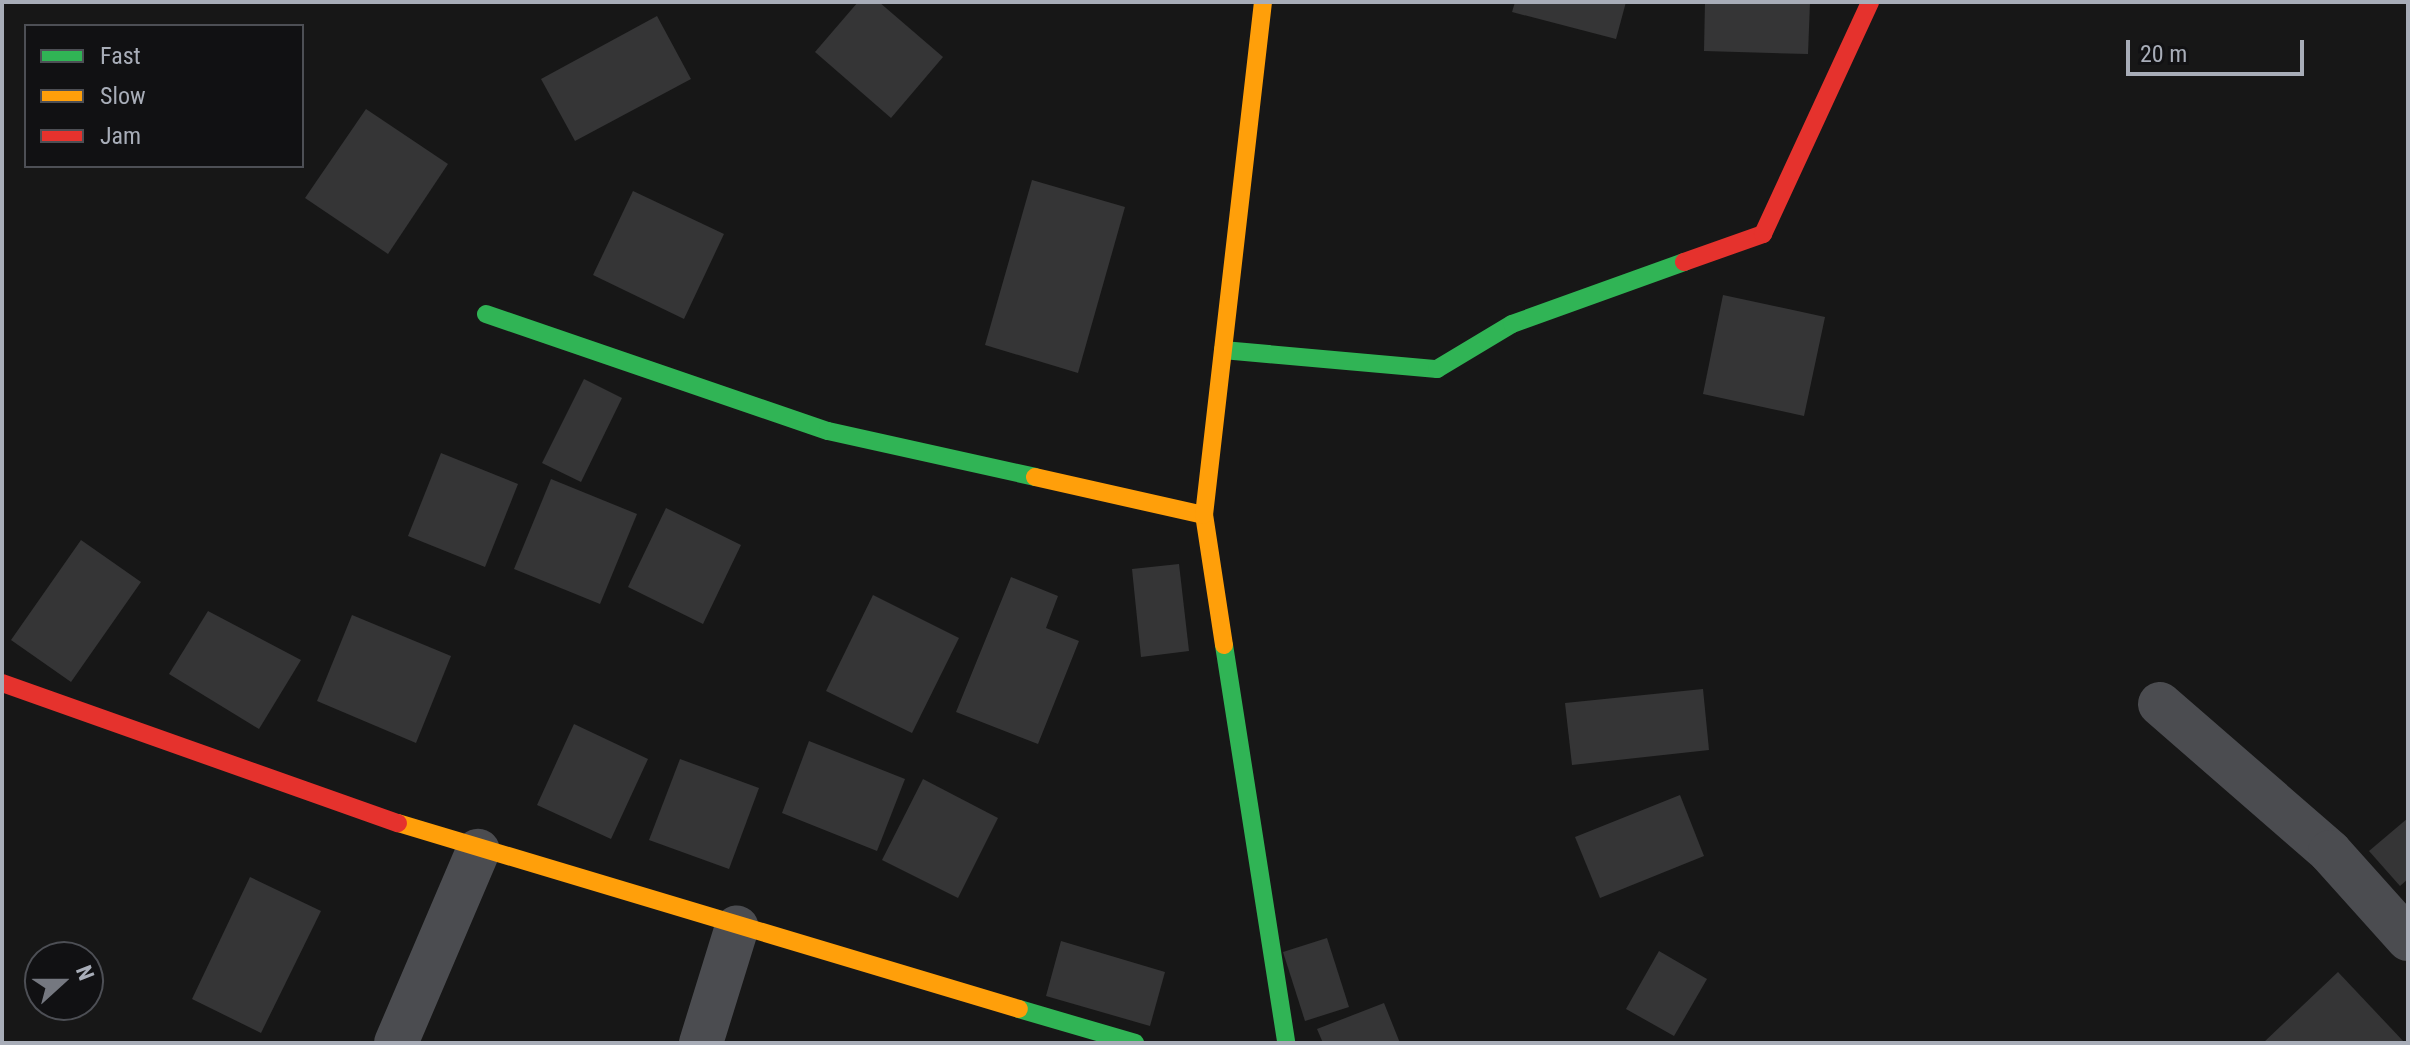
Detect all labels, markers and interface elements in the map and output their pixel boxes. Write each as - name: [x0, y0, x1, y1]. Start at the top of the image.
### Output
- legend: [24, 24, 304, 168]
- scale bar: [2130, 24, 2308, 74]
- text: 20 m: [2140, 40, 2187, 68]
- text: Fast: [100, 42, 141, 70]
- text: Slow: [100, 82, 146, 110]
- text: Jam: [100, 122, 141, 150]
- north arrow: [24, 941, 104, 1021]
- text: N: [71, 962, 99, 984]

